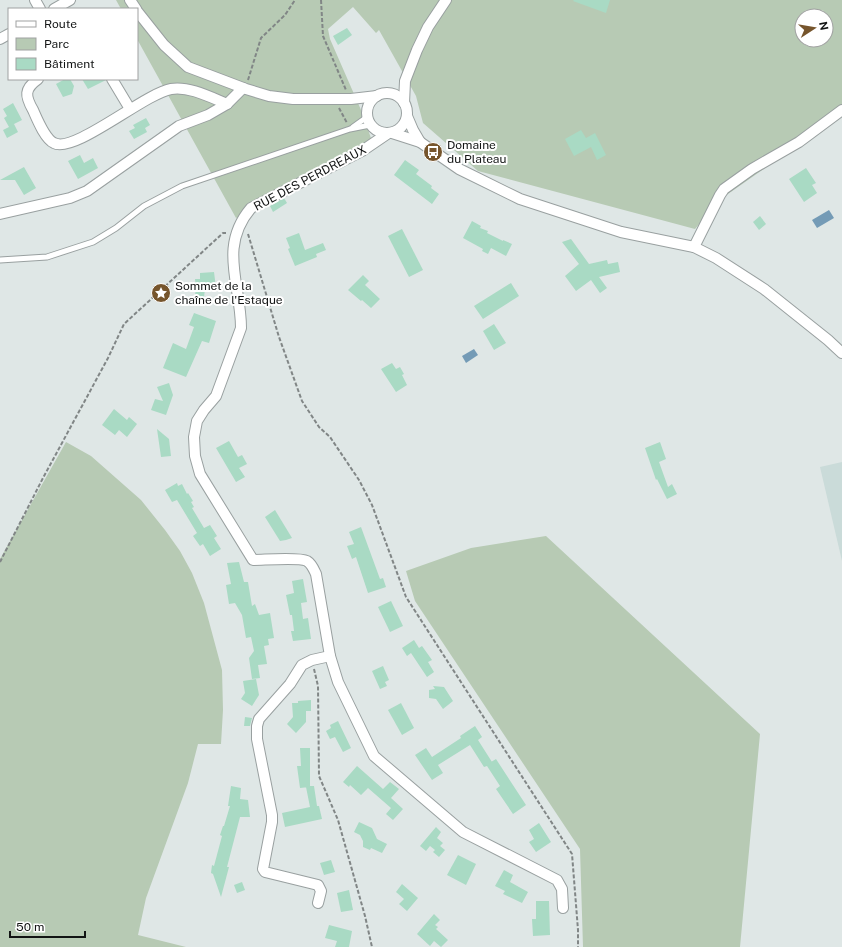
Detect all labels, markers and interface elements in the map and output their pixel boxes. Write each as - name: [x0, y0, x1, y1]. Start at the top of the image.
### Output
- legend: [8, 8, 138, 80]
- north arrow: [794, 8, 834, 48]
- text: Route: [44, 17, 77, 31]
- text: N: [817, 20, 831, 31]
- text: Parc: [44, 37, 69, 51]
- text: Bâtiment: [44, 57, 95, 71]
- place label: Domaine du Plateau: [447, 138, 506, 166]
- bus stop icon: Domaine du Plateau: [422, 141, 444, 163]
- street label: RUE DES PERDREAUX: [251, 142, 369, 214]
- place label: Sommet de la chaîne de l'Estaque: [175, 279, 283, 307]
- place icon: Sommet de la chaîne de l'Estaque: [150, 282, 172, 304]
- scale bar: [10, 913, 85, 939]
- text: 50 m: [16, 920, 44, 934]

